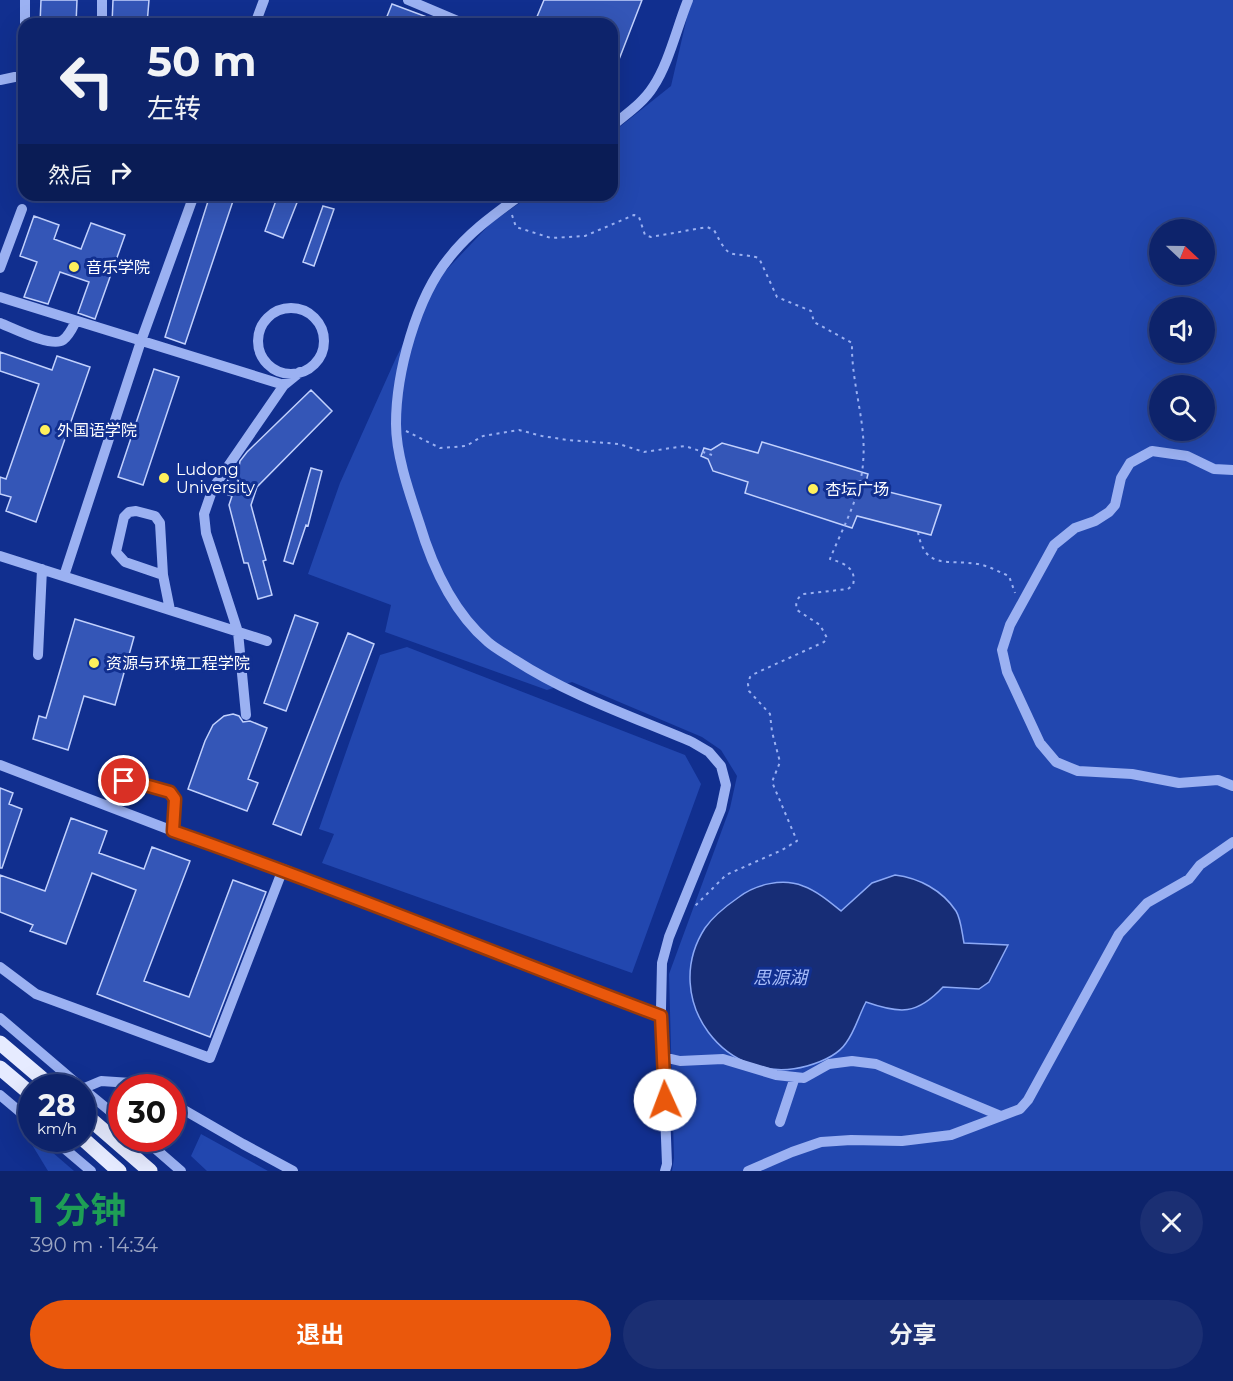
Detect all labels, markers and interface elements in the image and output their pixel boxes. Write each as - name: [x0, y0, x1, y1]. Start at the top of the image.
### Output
- text: 50 m: [147, 35, 256, 87]
- icon: left: [48, 42, 126, 120]
- text: 左转: [147, 92, 201, 125]
- icon: right: [104, 156, 137, 189]
- text: 然后: [48, 162, 92, 189]
- north arrow: [1149, 219, 1215, 285]
- map controls: [1149, 219, 1215, 441]
- place label: 音乐学院: [86, 258, 150, 277]
- marker: 音乐学院: [67, 260, 81, 274]
- button: sound: [1149, 297, 1215, 363]
- button: search: [1149, 375, 1215, 441]
- place label: 外国语学院: [57, 421, 137, 440]
- marker: 外国语学院: [38, 423, 52, 437]
- place label: Ludong University: [176, 460, 255, 497]
- marker: Ludong University: [157, 471, 171, 485]
- place label: 杏坛广场: [825, 480, 889, 499]
- marker: 杏坛广场: [806, 482, 820, 496]
- place label: 资源与环境工程学院: [106, 654, 250, 673]
- marker: 资源与环境工程学院: [87, 656, 101, 670]
- pin: [98, 755, 149, 806]
- icon: arrive: [107, 764, 140, 797]
- water label: 思源湖: [753, 967, 810, 989]
- position arrow: [633, 1068, 697, 1132]
- speed limit sign: 30: [108, 1074, 186, 1152]
- text: 28: [38, 1087, 76, 1124]
- text: km/h: [37, 1119, 77, 1138]
- text: 1 分钟: [30, 1188, 126, 1232]
- button: close: [1140, 1191, 1203, 1254]
- text: 390 m · 14:34: [30, 1233, 158, 1257]
- button: 退出: [30, 1300, 611, 1369]
- button: 分享: [623, 1300, 1203, 1369]

